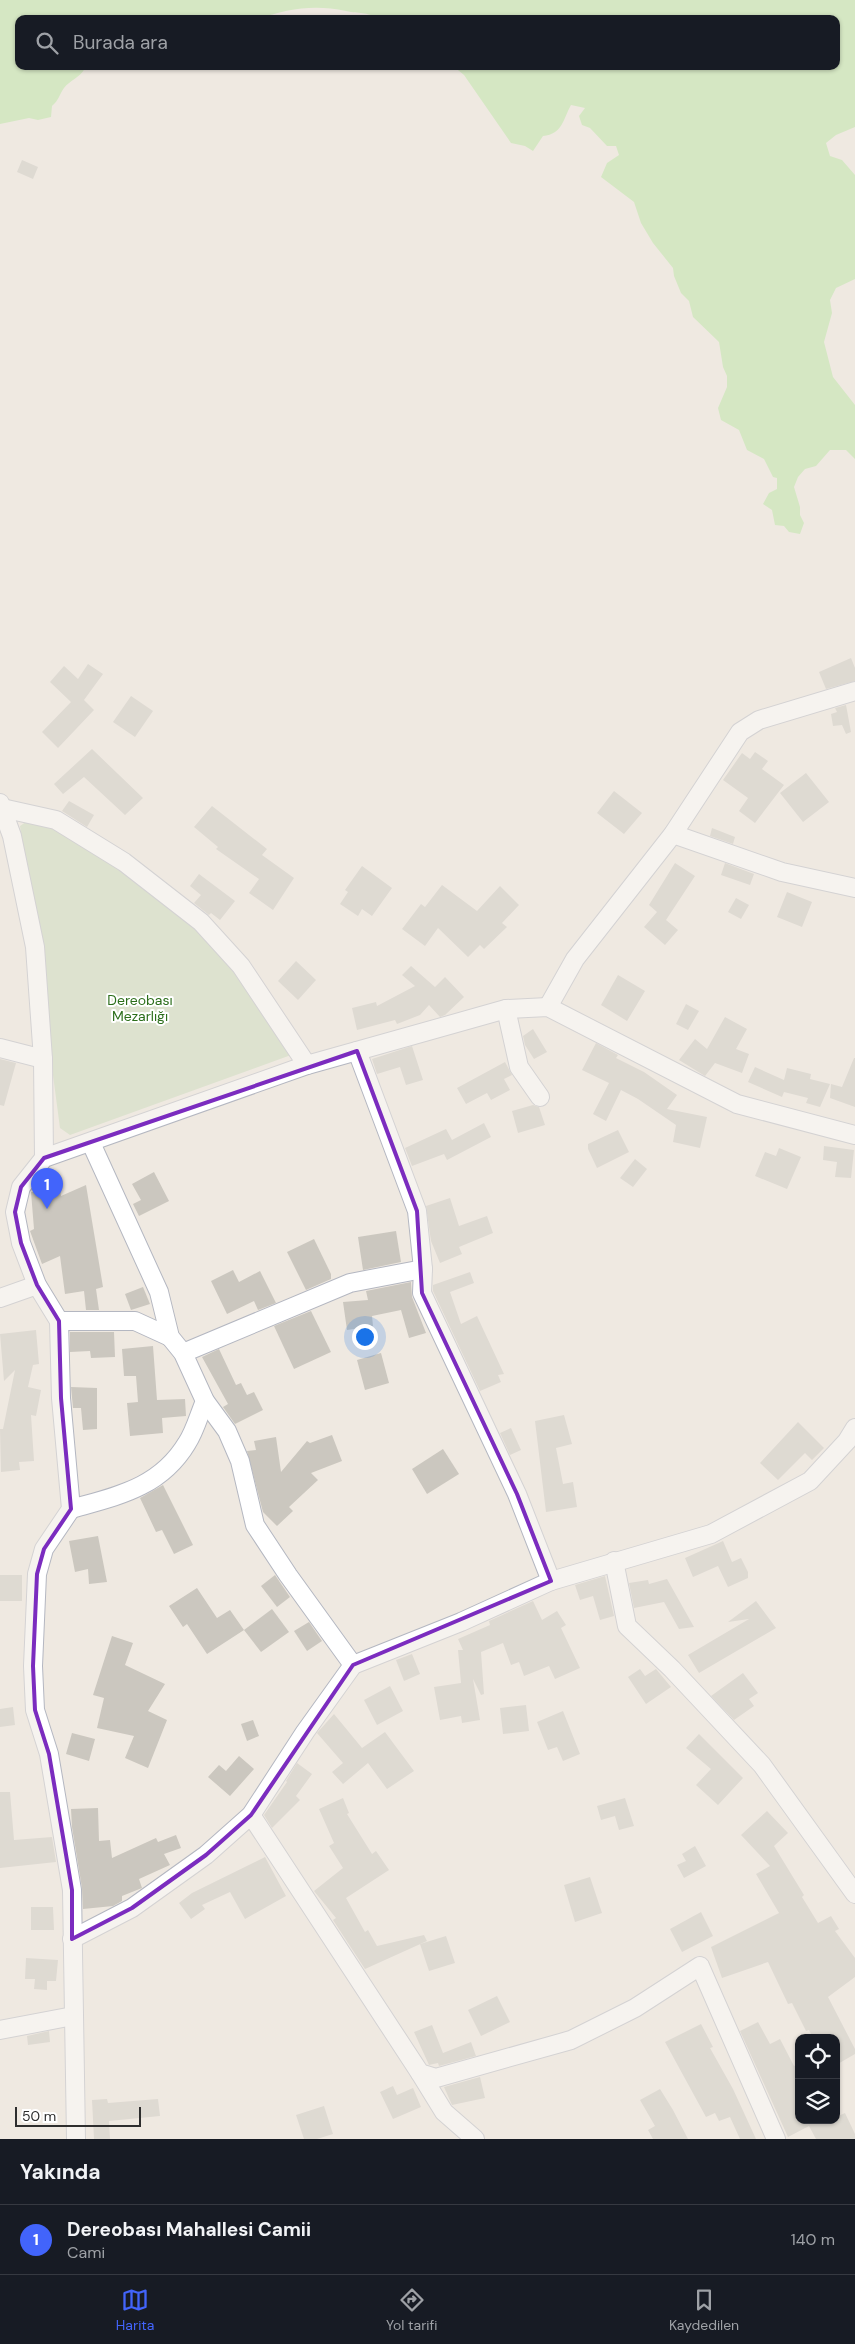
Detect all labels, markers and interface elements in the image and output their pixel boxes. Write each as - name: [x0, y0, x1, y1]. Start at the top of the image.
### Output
- search box: [15, 15, 840, 70]
- icon: search: [33, 29, 61, 57]
- text: Burada ara: [73, 30, 168, 55]
- park label: Dereobası Mezarlığı: [107, 991, 173, 1025]
- pin: 1: [31, 1168, 63, 1209]
- your location: [352, 1324, 378, 1350]
- map controls: [795, 2034, 840, 2124]
- button: locate: [795, 2034, 840, 2079]
- button: layers: [795, 2079, 840, 2124]
- scale bar: [15, 2104, 141, 2127]
- text: 50 m: [22, 2107, 56, 2125]
- text: Yakında: [20, 2158, 101, 2186]
- text: Dereobası Mahallesi Camii: [67, 2217, 311, 2242]
- text: 1: [33, 2229, 39, 2250]
- text: 140 m: [791, 2229, 835, 2250]
- text: Cami: [67, 2242, 105, 2263]
- tab: Harita: [116, 2286, 154, 2334]
- tab: Yol tarifi: [386, 2286, 437, 2334]
- tab: Kaydedilen: [669, 2286, 739, 2334]

